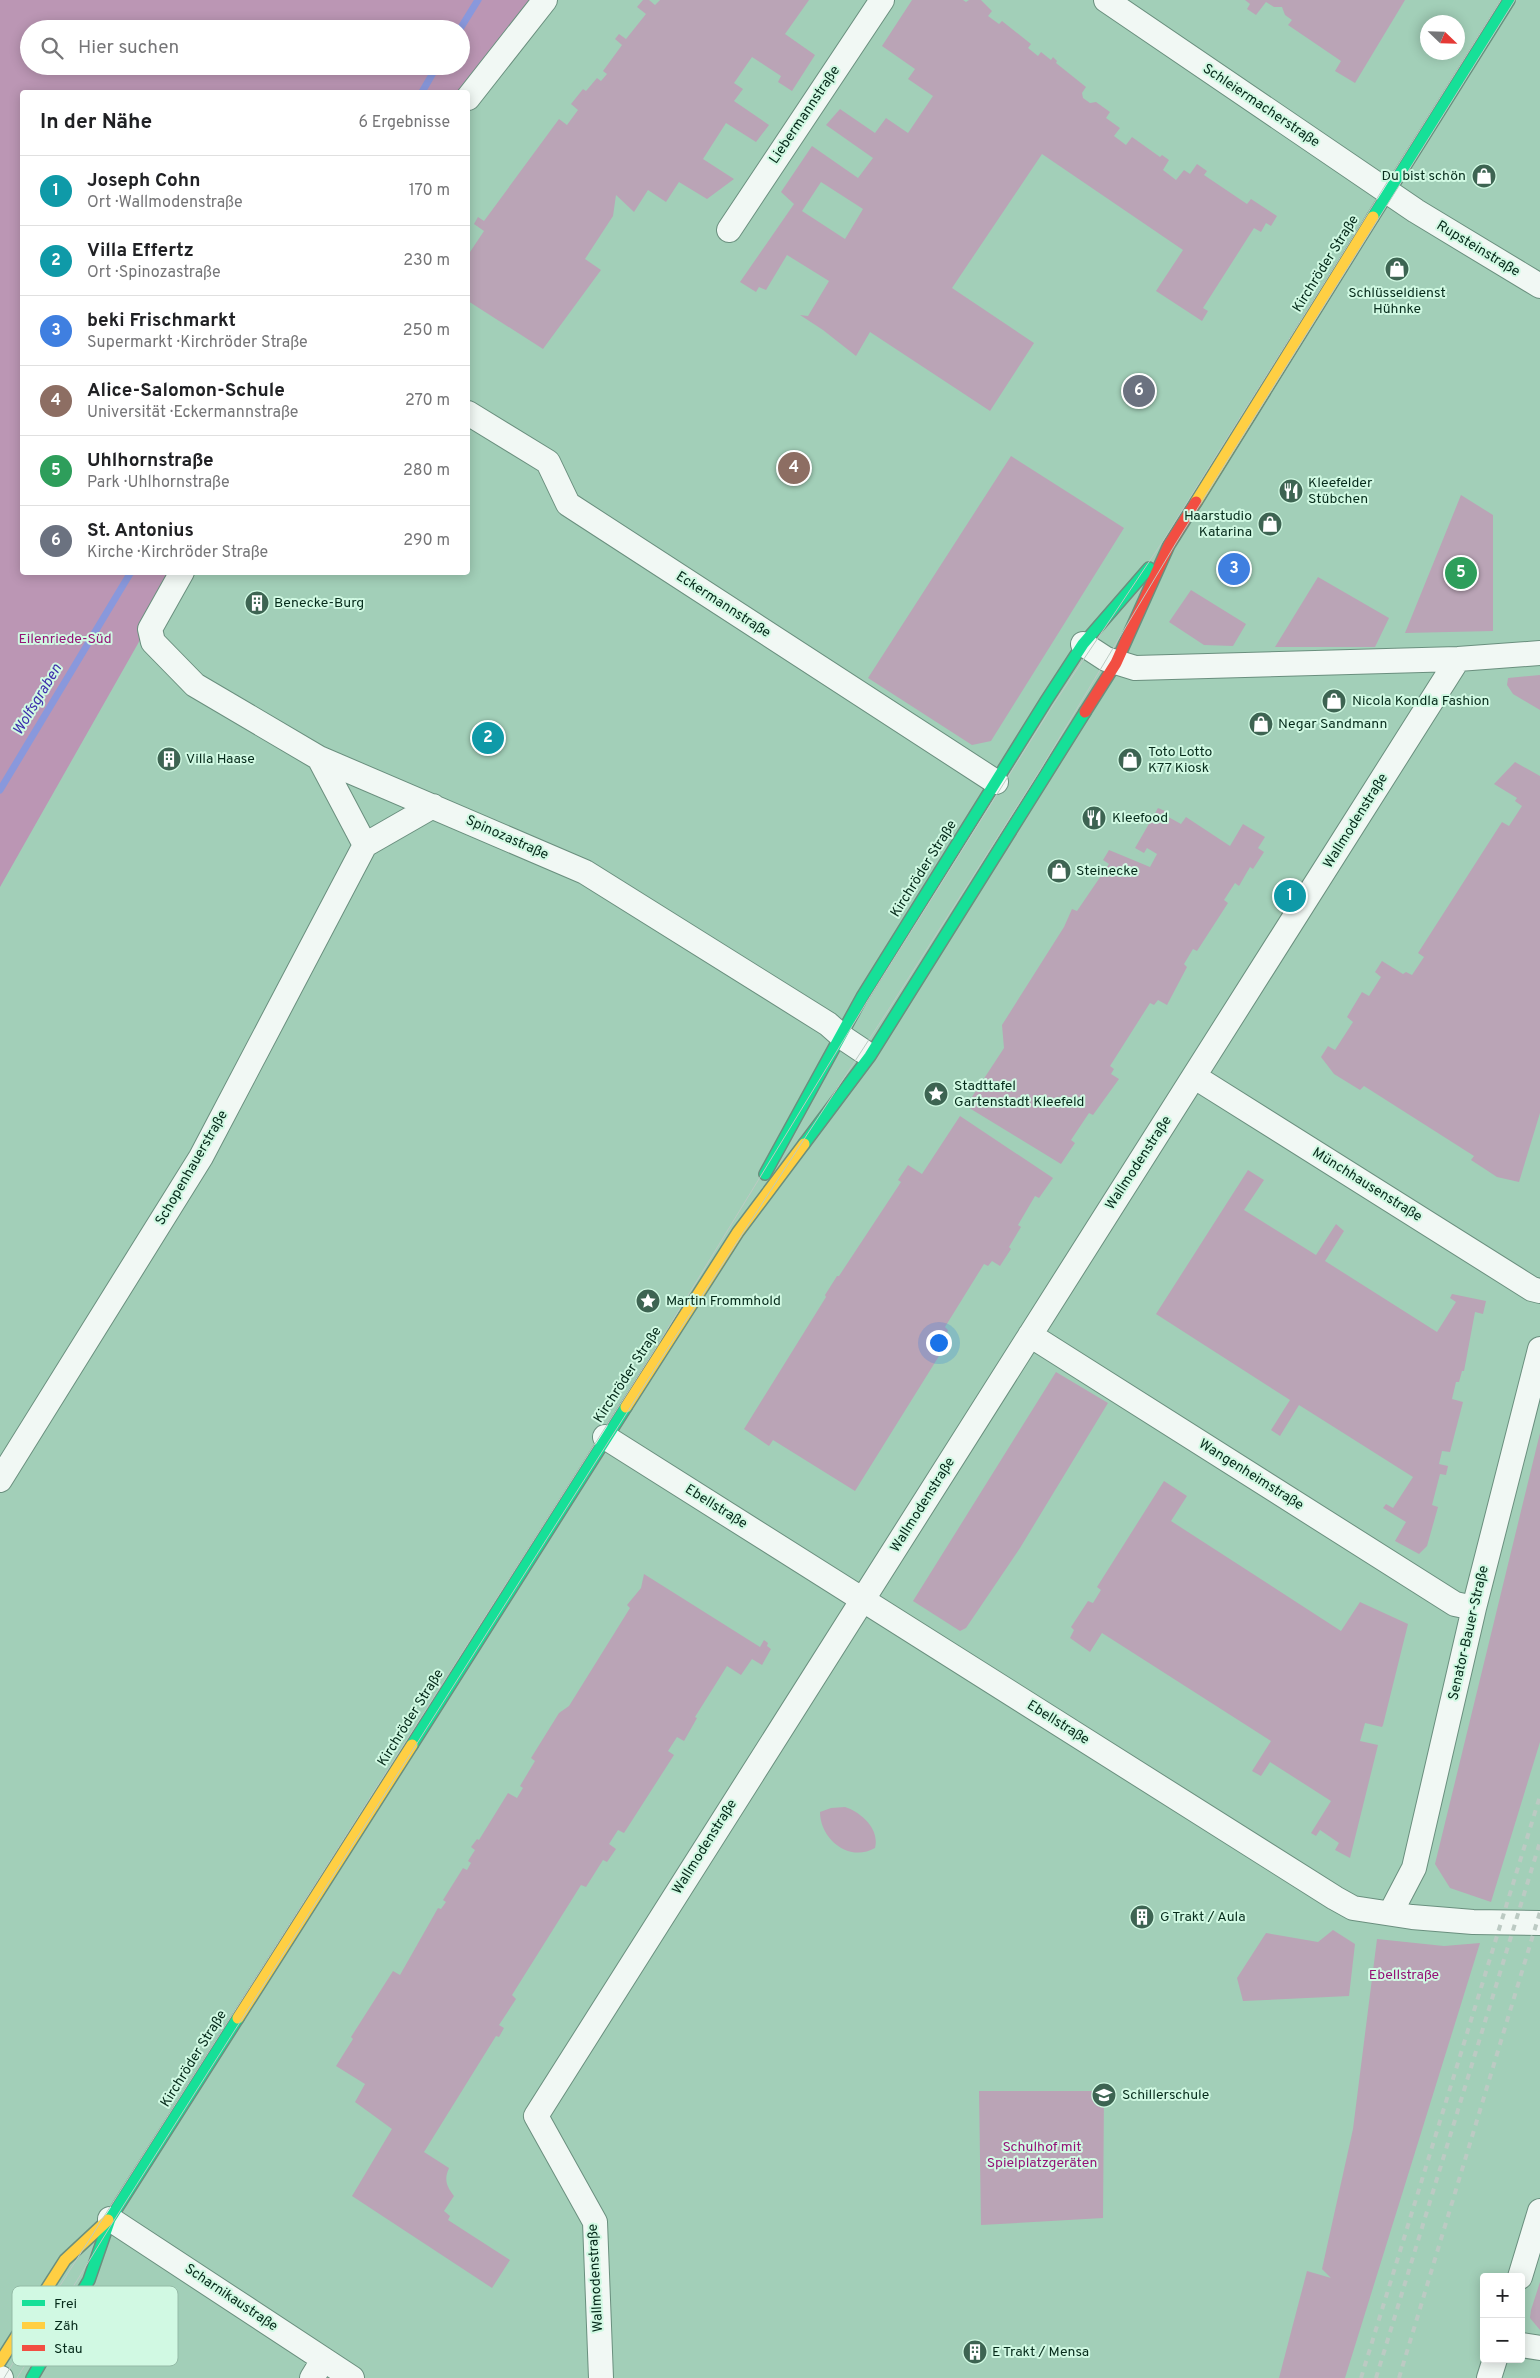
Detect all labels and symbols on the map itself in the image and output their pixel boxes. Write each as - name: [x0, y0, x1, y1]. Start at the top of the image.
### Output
- north arrow: [1420, 15, 1465, 60]
- street label: Schleiermacherstraße: [1199, 61, 1323, 151]
- street label: Liebermannstraße: [766, 63, 844, 167]
- shop icon: Du bist schön: [1471, 163, 1497, 189]
- place label: Du bist schön: [1381, 168, 1466, 185]
- street label: Kirchröder Straße: [1289, 212, 1363, 316]
- street label: Rupsteinstraße: [1433, 217, 1523, 281]
- shop icon: Schlüsseldienst Hühnke: [1384, 256, 1410, 282]
- place label: Schlüsseldienst Hühnke: [1348, 285, 1446, 318]
- pin: 6: [1123, 372, 1155, 410]
- pin: 4: [778, 449, 810, 487]
- place label: Kleefelder Stübchen: [1308, 475, 1373, 508]
- restaurant icon: Kleefelder Stübchen: [1278, 478, 1304, 504]
- place label: Haarstudio Katarina: [1184, 508, 1252, 541]
- shop icon: Haarstudio Katarina: [1257, 511, 1283, 537]
- pin: 3: [1218, 550, 1250, 588]
- pin: 5: [1445, 554, 1477, 592]
- street label: Eckermannstraße: [673, 568, 773, 642]
- building icon: Benecke-Burg: [244, 590, 270, 616]
- place label: Benecke-Burg: [274, 595, 364, 612]
- park label: Eilenriede-Süd: [18, 631, 112, 648]
- water label: Wolfsgraben: [9, 661, 67, 739]
- shop icon: Nicola Kondla Fashion: [1321, 688, 1347, 714]
- place label: Nicola Kondla Fashion: [1352, 693, 1489, 710]
- shop icon: Negar Sandmann: [1248, 711, 1274, 737]
- place label: Negar Sandmann: [1278, 716, 1387, 733]
- pin: 2: [472, 719, 504, 757]
- place label: Toto Lotto K77 Kiosk: [1148, 744, 1213, 777]
- building icon: Villa Haase: [156, 746, 182, 772]
- shop icon: Toto Lotto K77 Kiosk: [1117, 747, 1143, 773]
- place label: Villa Haase: [186, 751, 255, 768]
- street label: Wallmodenstraße: [1320, 770, 1392, 872]
- restaurant icon: Kleefood: [1081, 805, 1107, 831]
- place label: Kleefood: [1112, 810, 1168, 827]
- street label: Spinozastraße: [463, 812, 551, 864]
- street label: Kirchröder Straße: [887, 817, 961, 921]
- shop icon: Steinecke: [1046, 858, 1072, 884]
- place label: Steinecke: [1076, 863, 1138, 880]
- pin: 1: [1274, 877, 1306, 915]
- place label: Stadttafel Gartenstadt Kleefeld: [954, 1078, 1084, 1111]
- place icon: Stadttafel Gartenstadt Kleefeld: [923, 1081, 949, 1107]
- street label: Schopenhauerstraße: [152, 1108, 232, 1228]
- street label: Wallmodenstraße: [1102, 1113, 1176, 1213]
- street label: Münchhausenstraße: [1309, 1144, 1425, 1226]
- place icon: Martin Frommhold: [635, 1288, 661, 1314]
- place label: Martin Frommhold: [666, 1293, 781, 1310]
- street label: Kirchröder Straße: [591, 1324, 665, 1426]
- your location: [926, 1330, 952, 1356]
- street label: Wangenheimstraße: [1195, 1436, 1307, 1514]
- street label: Wallmodenstraße: [887, 1454, 959, 1556]
- street label: Ebellstraße: [682, 1481, 750, 1533]
- street label: Senator-Bauer-Straße: [1445, 1564, 1493, 1702]
- street label: Kirchröder Straße: [374, 1666, 448, 1770]
- street label: Ebellstraße: [1024, 1697, 1092, 1749]
- street label: Wallmodenstraße: [669, 1796, 741, 1898]
- building icon: G Trakt / Aula: [1129, 1904, 1155, 1930]
- place label: G Trakt / Aula: [1160, 1909, 1246, 1926]
- park label: Ebellstraße: [1369, 1967, 1439, 1984]
- street label: Kirchröder Straße: [157, 2007, 231, 2111]
- school or university icon: Schillerschule: [1091, 2082, 1117, 2108]
- place label: Schillerschule: [1122, 2087, 1209, 2104]
- park label: Schulhof mit Spielplatzgeräten: [987, 2139, 1097, 2172]
- street label: Wallmodenstraße: [585, 2223, 607, 2333]
- street label: Scharnikaustraße: [181, 2261, 281, 2335]
- legend: [12, 2286, 178, 2366]
- text: Frei: [54, 2296, 77, 2313]
- text: Zäh: [54, 2318, 78, 2335]
- building icon: E Trakt / Mensa: [962, 2339, 988, 2365]
- text: Stau: [54, 2341, 83, 2358]
- place label: E Trakt / Mensa: [992, 2344, 1089, 2361]

